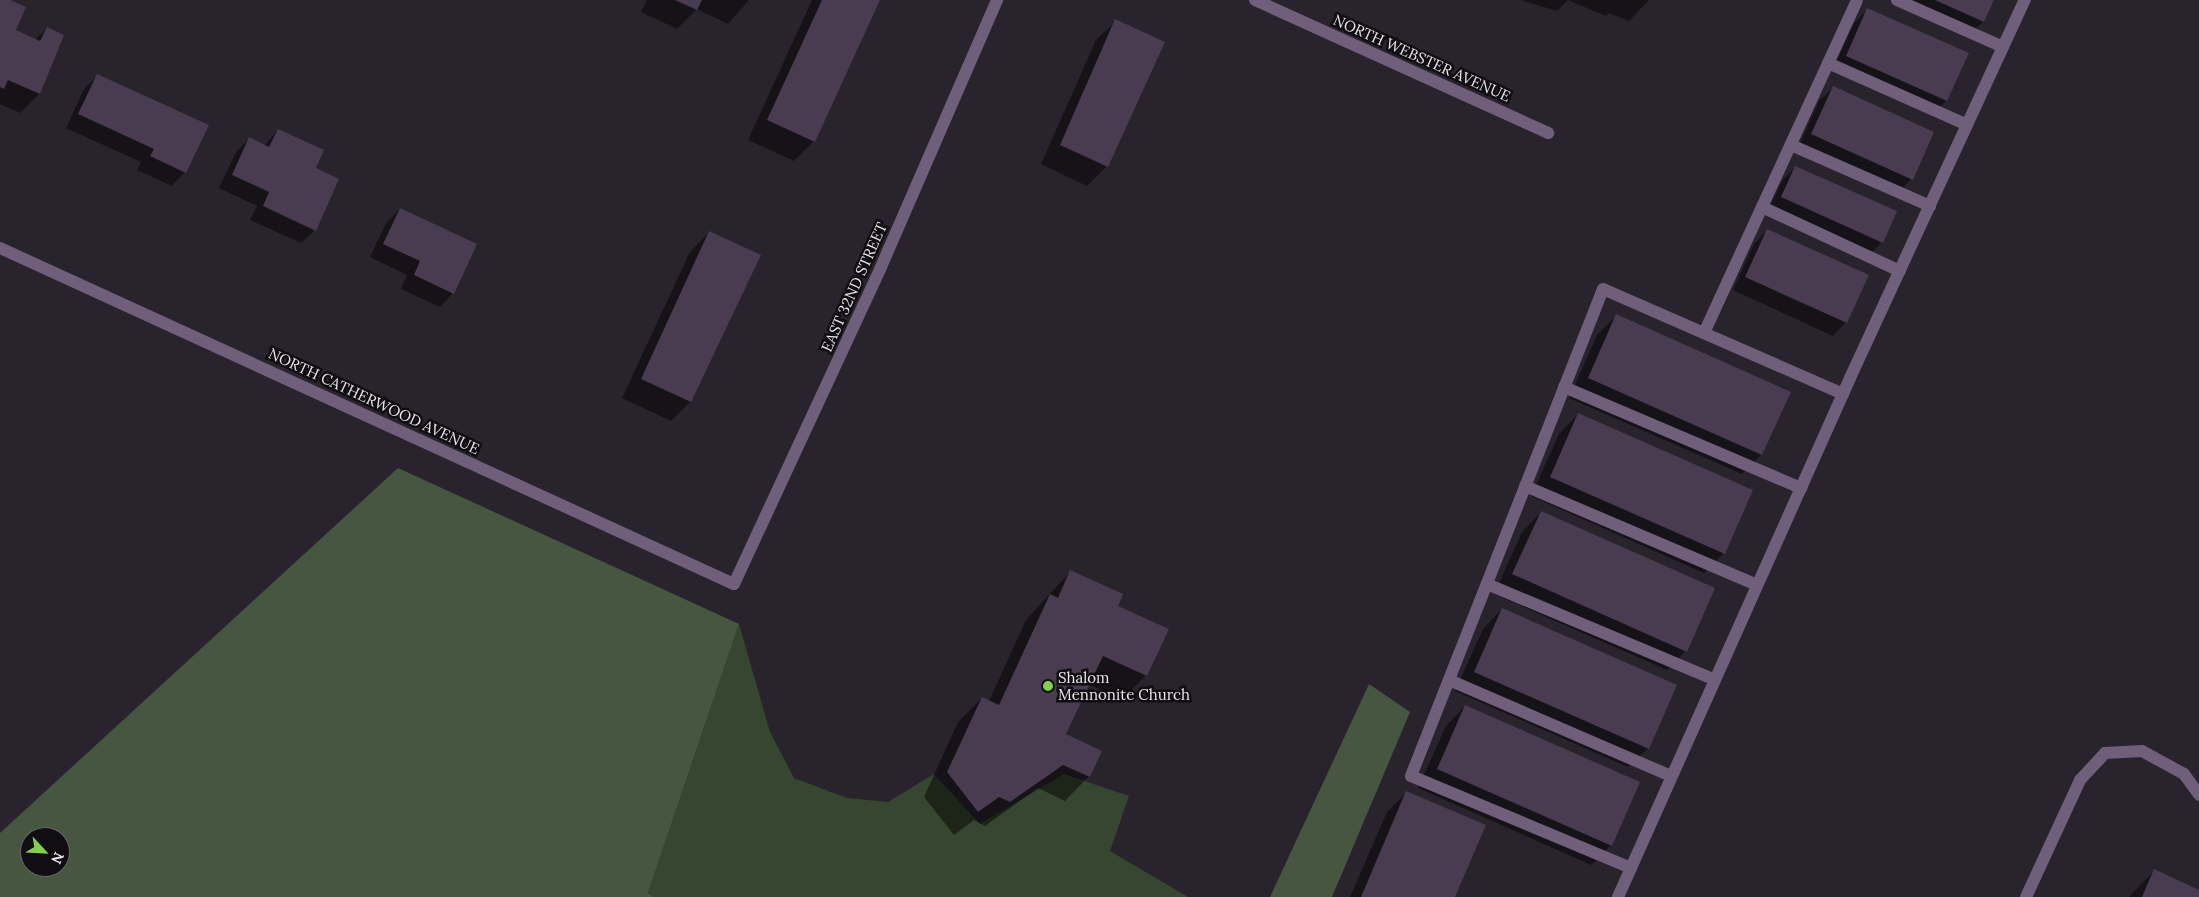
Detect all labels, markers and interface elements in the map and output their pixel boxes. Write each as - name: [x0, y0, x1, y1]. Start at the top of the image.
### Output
- street label: NORTH WEBSTER AVENUE: [1331, 11, 1513, 105]
- street label: EAST 32ND STREET: [817, 220, 891, 354]
- street label: NORTH CATHERWOOD AVENUE: [266, 344, 482, 458]
- place label: Shalom Mennonite Church: [1058, 668, 1190, 703]
- marker: Shalom Mennonite Church: [1042, 680, 1054, 692]
- north arrow: [20, 827, 70, 877]
- text: N: [47, 849, 68, 867]

